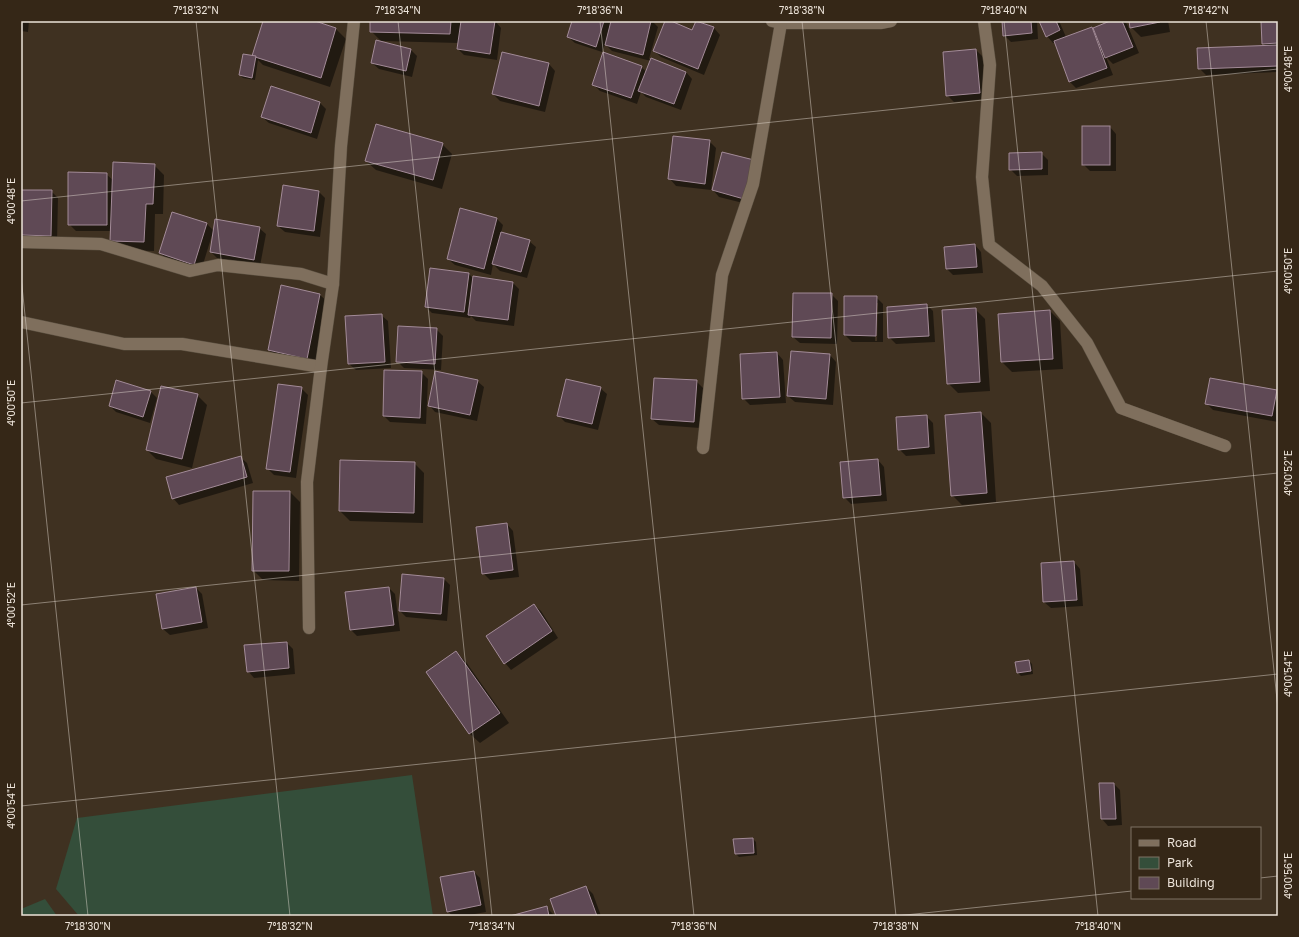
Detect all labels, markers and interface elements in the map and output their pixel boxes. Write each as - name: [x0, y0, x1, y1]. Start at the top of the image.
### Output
- text: 7°18'32"N: [173, 4, 219, 16]
- text: 7°18'34"N: [375, 4, 421, 16]
- text: 7°18'36"N: [577, 4, 623, 16]
- text: 7°18'38"N: [779, 4, 825, 16]
- text: 7°18'40"N: [981, 4, 1027, 16]
- text: 7°18'42"N: [1183, 4, 1229, 16]
- text: 4°00'48"E: [1282, 46, 1294, 92]
- text: 4°00'48"E: [5, 178, 17, 224]
- text: 4°00'50"E: [1282, 248, 1294, 294]
- text: 4°00'50"E: [5, 380, 17, 426]
- text: 4°00'52"E: [1282, 450, 1294, 496]
- text: 4°00'52"E: [5, 582, 17, 628]
- text: 4°00'54"E: [1282, 651, 1294, 697]
- text: 4°00'54"E: [5, 783, 17, 829]
- legend: [1131, 827, 1261, 899]
- text: Road: [1167, 835, 1196, 850]
- text: 4°00'56"E: [1282, 853, 1294, 899]
- text: Park: [1167, 855, 1193, 870]
- text: Building: [1167, 875, 1215, 890]
- text: 7°18'30"N: [65, 920, 111, 932]
- text: 7°18'32"N: [267, 920, 313, 932]
- text: 7°18'34"N: [469, 920, 515, 932]
- text: 7°18'36"N: [671, 920, 717, 932]
- text: 7°18'38"N: [873, 920, 919, 932]
- text: 7°18'40"N: [1075, 920, 1121, 932]

